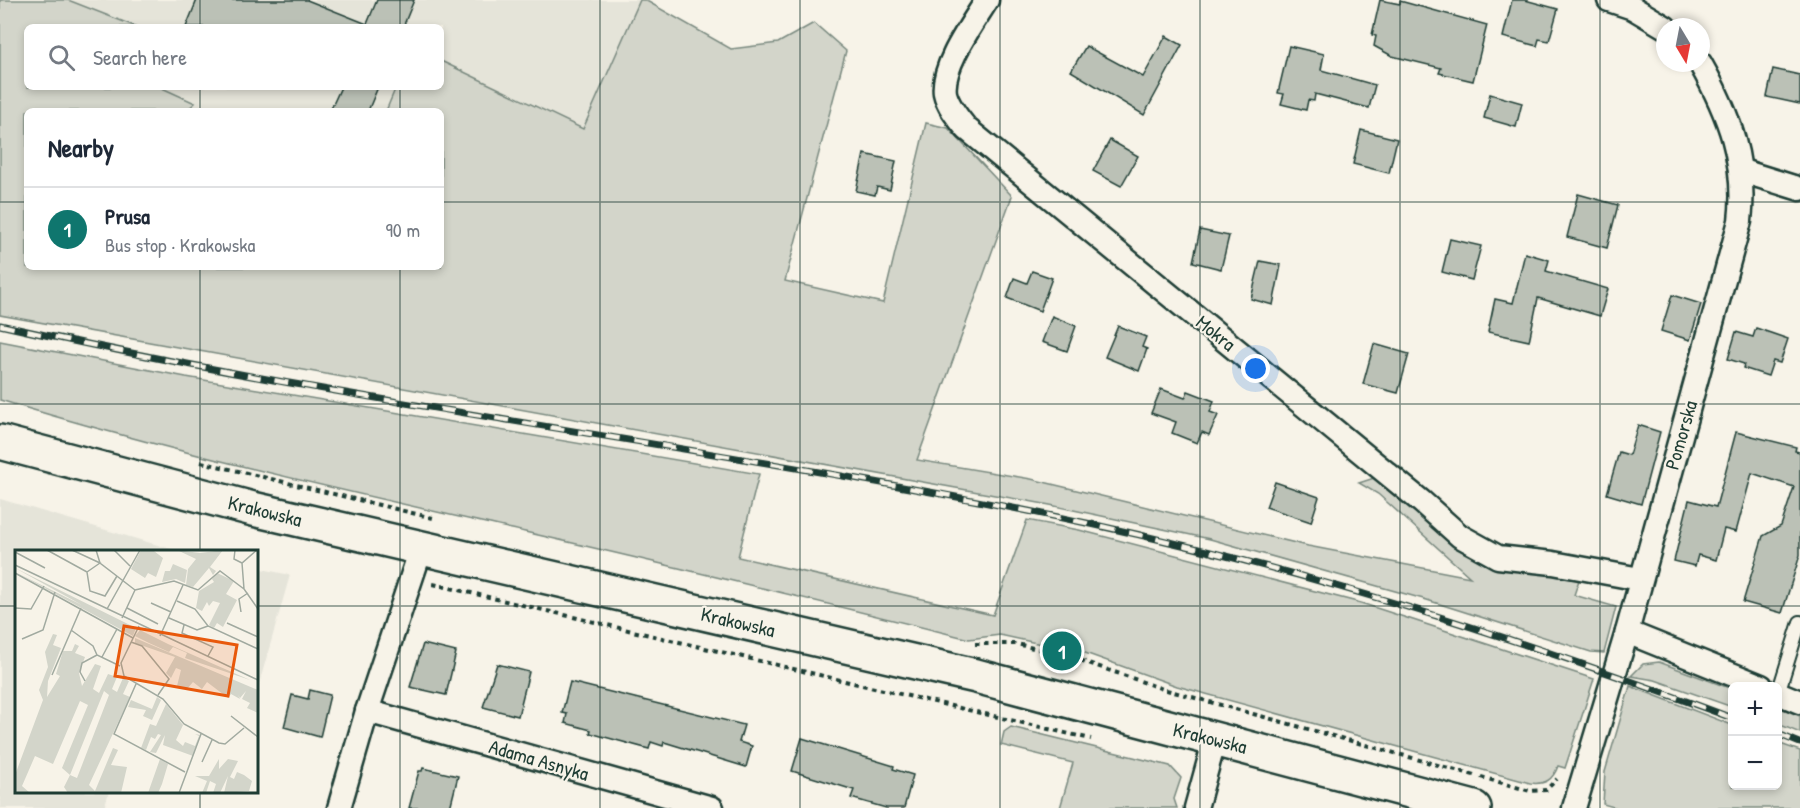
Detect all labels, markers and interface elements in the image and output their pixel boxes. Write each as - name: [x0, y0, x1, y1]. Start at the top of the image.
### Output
- north arrow: [1656, 18, 1710, 72]
- search box: [24, 24, 444, 90]
- icon: search: [45, 41, 78, 74]
- text: Search here: [93, 42, 187, 72]
- text: Nearby: [48, 130, 114, 165]
- text: Prusa: [105, 201, 150, 231]
- text: 1: [64, 216, 71, 243]
- text: 90 m: [386, 216, 420, 243]
- text: Bus stop · Krakowska: [105, 231, 255, 258]
- street label: Mokra: [1191, 308, 1242, 357]
- your location: [1241, 354, 1270, 383]
- street label: Pomorska: [1658, 397, 1703, 473]
- street label: Krakowska: [225, 488, 305, 533]
- inset map: [15, 550, 258, 793]
- street label: Krakowska: [698, 600, 778, 643]
- pin: 1: [1042, 628, 1082, 674]
- map controls: [1728, 682, 1782, 790]
- button: +: [1728, 682, 1782, 736]
- street label: Krakowska: [1170, 715, 1250, 760]
- street label: Adama Asnyka: [486, 732, 592, 787]
- button: −: [1728, 736, 1782, 790]

